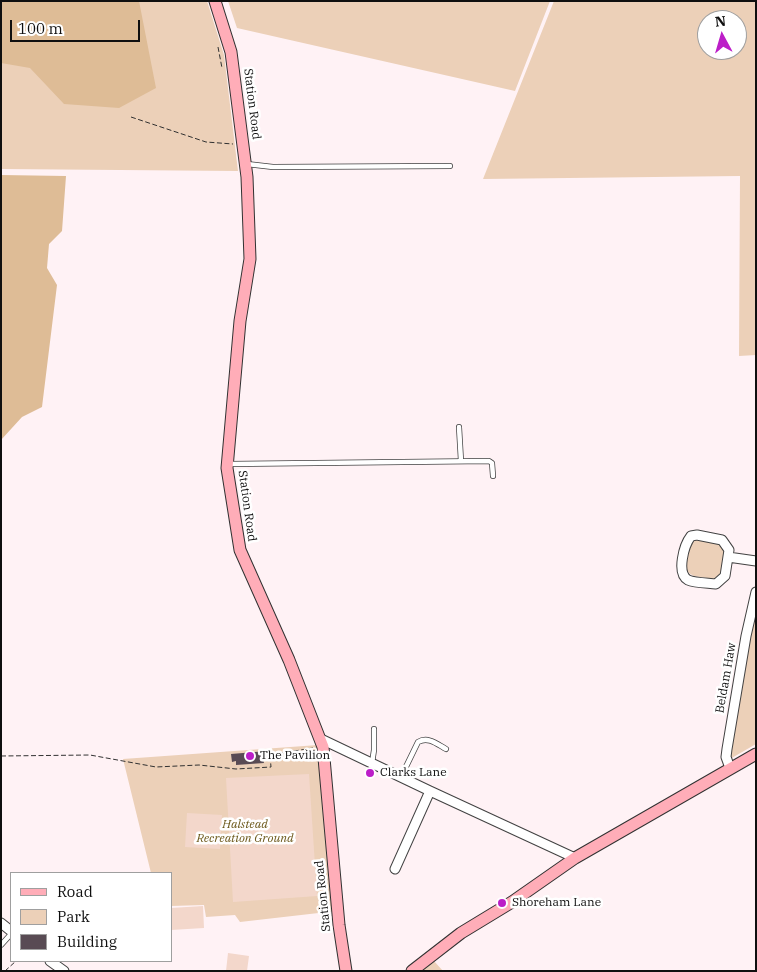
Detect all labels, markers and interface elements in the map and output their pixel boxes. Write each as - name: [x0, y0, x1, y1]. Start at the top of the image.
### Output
- scale bar: [12, 10, 142, 42]
- north arrow: [697, 10, 747, 60]
- text: N: [714, 12, 727, 31]
- text: 100 m: [18, 19, 63, 38]
- street label: Station Road: [240, 68, 264, 140]
- street label: Station Road: [235, 470, 259, 542]
- street label: Beldam Haw: [713, 642, 739, 714]
- place label: The Pavilion: [260, 749, 330, 763]
- marker: The Pavilion: [244, 750, 256, 762]
- place label: Clarks Lane: [380, 766, 447, 780]
- marker: Clarks Lane: [364, 767, 376, 779]
- park label: Halstead Recreation Ground: [196, 818, 294, 846]
- street label: Station Road: [312, 860, 334, 932]
- legend: [10, 872, 172, 962]
- text: Road: [57, 882, 93, 901]
- place label: Shoreham Lane: [512, 896, 601, 910]
- marker: Shoreham Lane: [496, 897, 508, 909]
- text: Park: [57, 907, 90, 926]
- text: Building: [57, 932, 117, 951]

